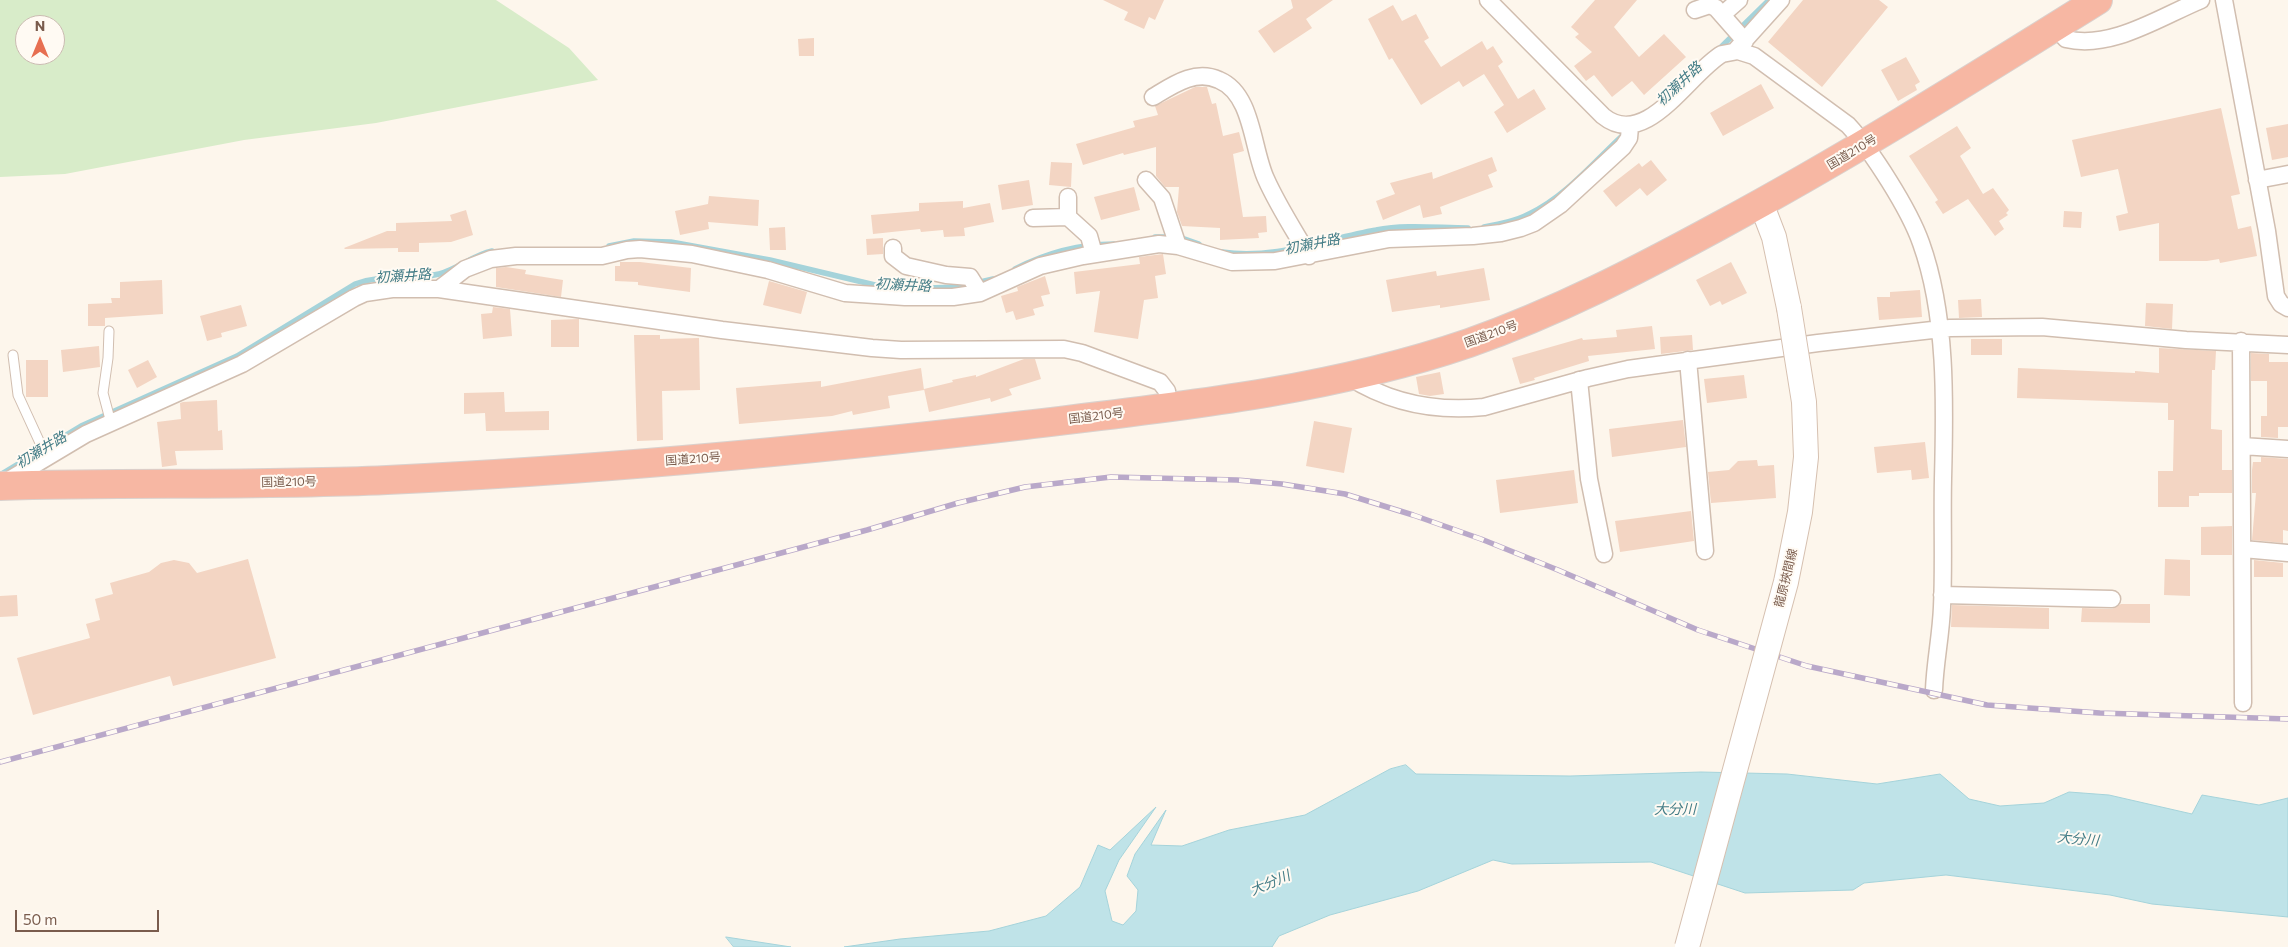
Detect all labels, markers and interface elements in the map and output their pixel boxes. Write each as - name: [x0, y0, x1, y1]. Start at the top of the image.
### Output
- north arrow: [15, 15, 65, 65]
- text: N: [35, 17, 45, 34]
- water label: 初瀬井路: [1653, 59, 1705, 109]
- street label: 国道210号: [1824, 132, 1880, 172]
- water label: 初瀬井路: [1283, 230, 1341, 258]
- water label: 初瀬井路: [374, 266, 432, 286]
- water label: 初瀬井路: [875, 275, 931, 295]
- street label: 国道210号: [1462, 318, 1520, 350]
- street label: 国道210号: [1068, 405, 1124, 427]
- water label: 初瀬井路: [13, 428, 69, 472]
- street label: 国道210号: [665, 450, 721, 468]
- street label: 国道210号: [261, 474, 317, 490]
- street label: 龍原挾間線: [1772, 547, 1800, 609]
- water label: 大分川: [1654, 801, 1696, 817]
- water label: 大分川: [2056, 829, 2100, 849]
- water label: 大分川: [1247, 867, 1293, 899]
- scale bar: [18, 900, 161, 932]
- text: 50 m: [23, 910, 57, 928]

